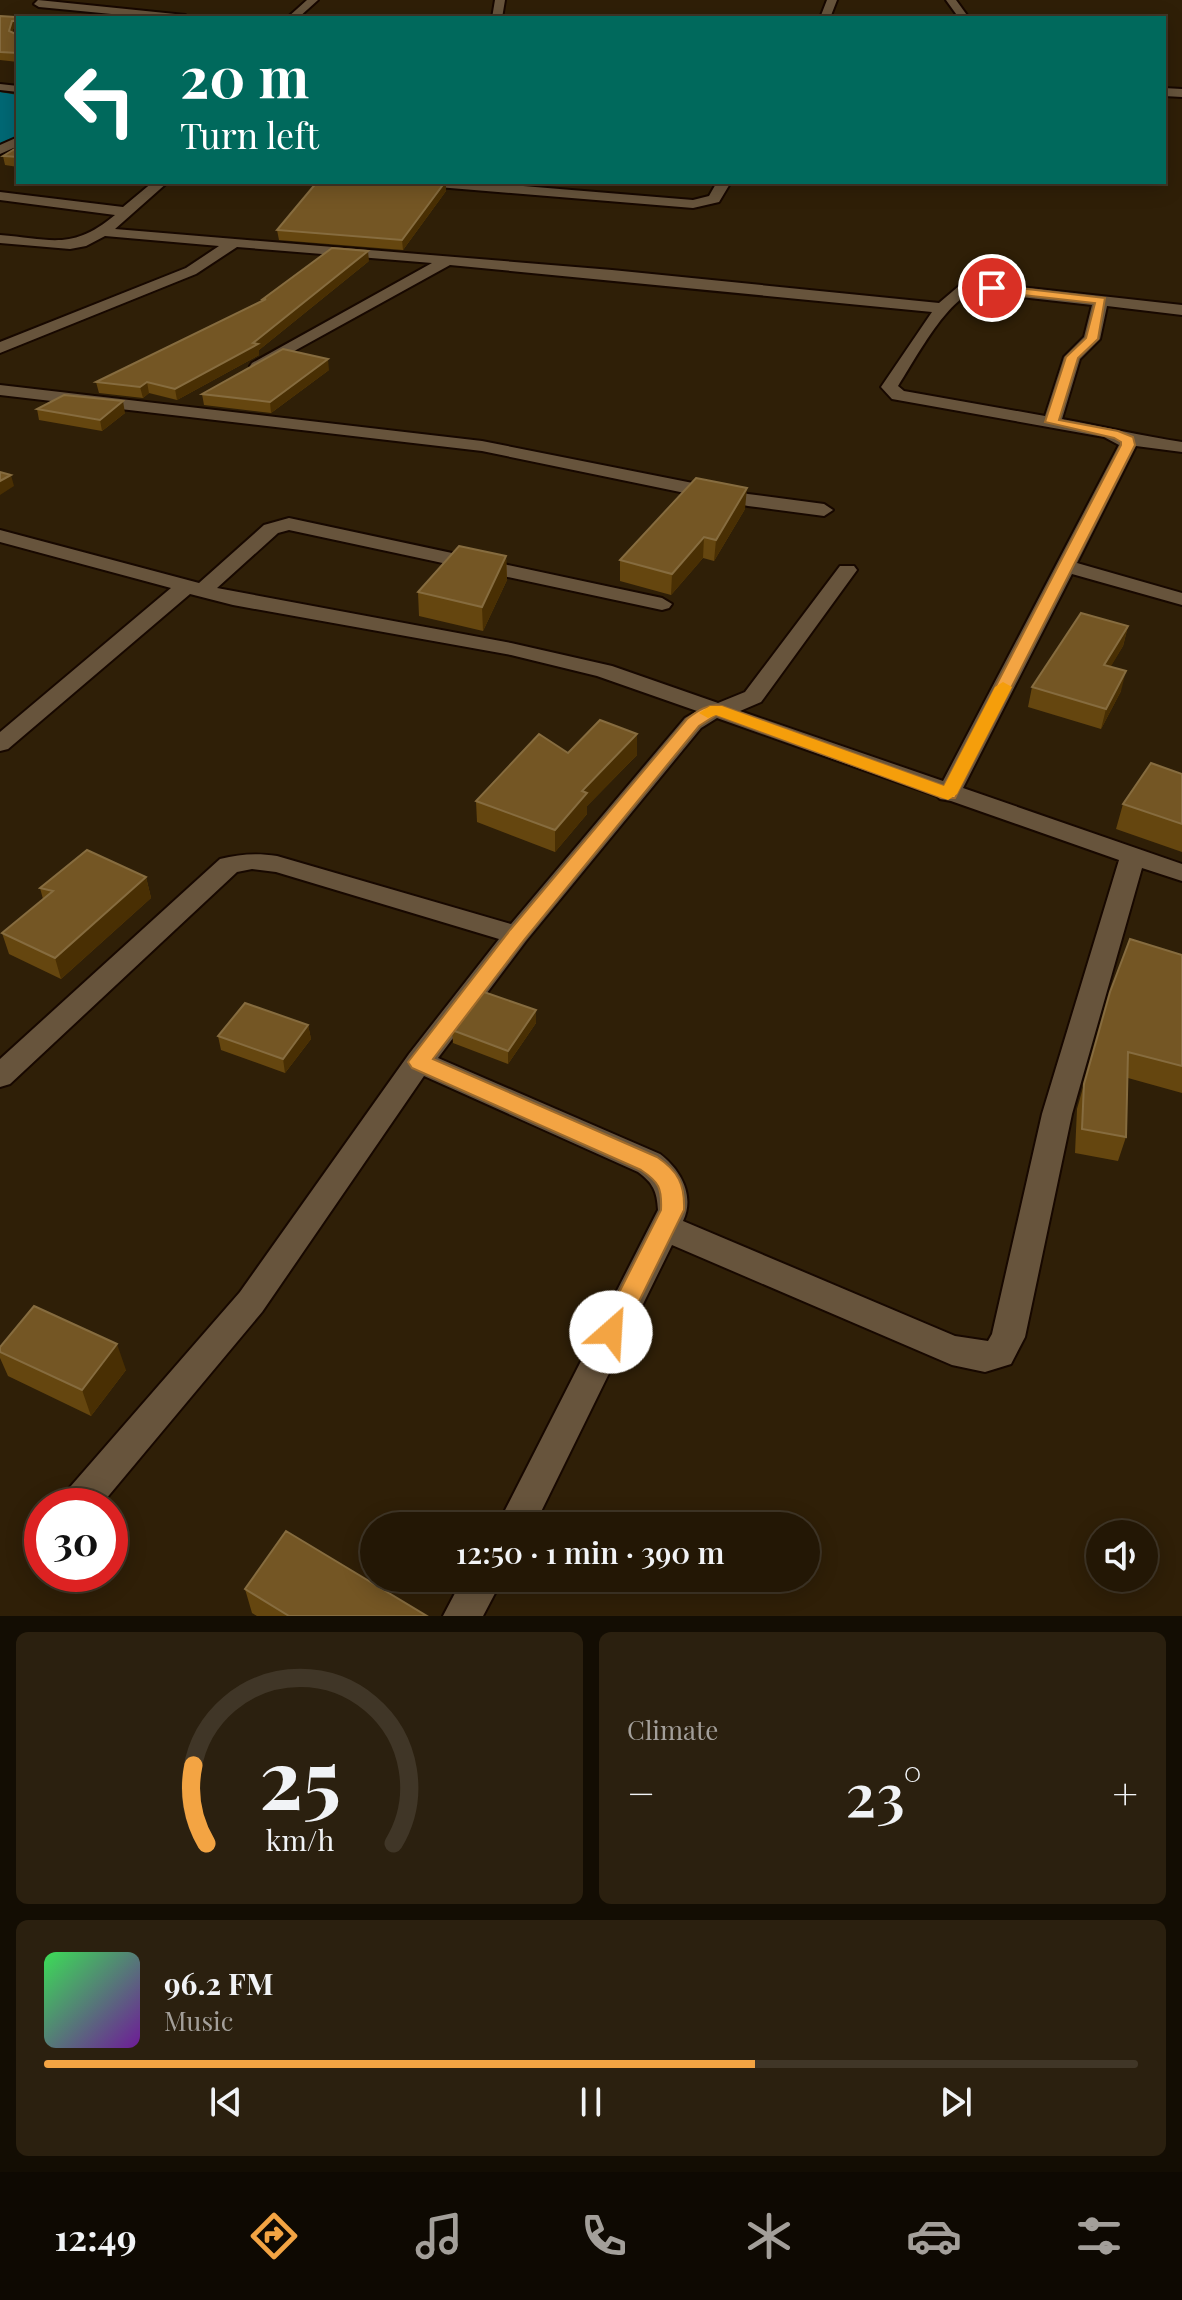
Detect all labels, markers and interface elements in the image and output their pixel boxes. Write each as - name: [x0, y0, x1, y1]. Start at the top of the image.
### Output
- text: 20 m: [180, 38, 309, 113]
- icon: left: [48, 48, 152, 152]
- text: Turn left: [180, 110, 319, 158]
- pin: [958, 254, 1026, 322]
- icon: arrive: [970, 266, 1014, 310]
- position arrow: [569, 1290, 653, 1374]
- speed limit sign: 30: [24, 1488, 128, 1592]
- map controls: [1086, 1520, 1158, 1592]
- button: sound: [1086, 1520, 1158, 1592]
- text: 12:50 · 1 min · 390 m: [456, 1532, 724, 1572]
- text: Climate: [627, 1712, 718, 1747]
- text: 25: [259, 1720, 340, 1831]
- text: 23°: [846, 1752, 922, 1832]
- text: −: [627, 1762, 655, 1821]
- text: +: [1112, 1762, 1138, 1821]
- text: km/h: [265, 1820, 334, 1858]
- text: 96.2 FM: [164, 1963, 273, 2003]
- text: Music: [164, 2003, 233, 2038]
- icon: previous: [204, 2080, 248, 2124]
- icon: pause: [569, 2080, 613, 2124]
- icon: next: [934, 2080, 978, 2124]
- icon: directions: [246, 2208, 302, 2264]
- icon: music: [411, 2208, 467, 2264]
- icon: phone: [576, 2208, 632, 2264]
- icon: climate: [741, 2208, 797, 2264]
- icon: car: [906, 2208, 962, 2264]
- icon: filters: [1071, 2208, 1127, 2264]
- text: 12:49: [55, 2212, 137, 2260]

